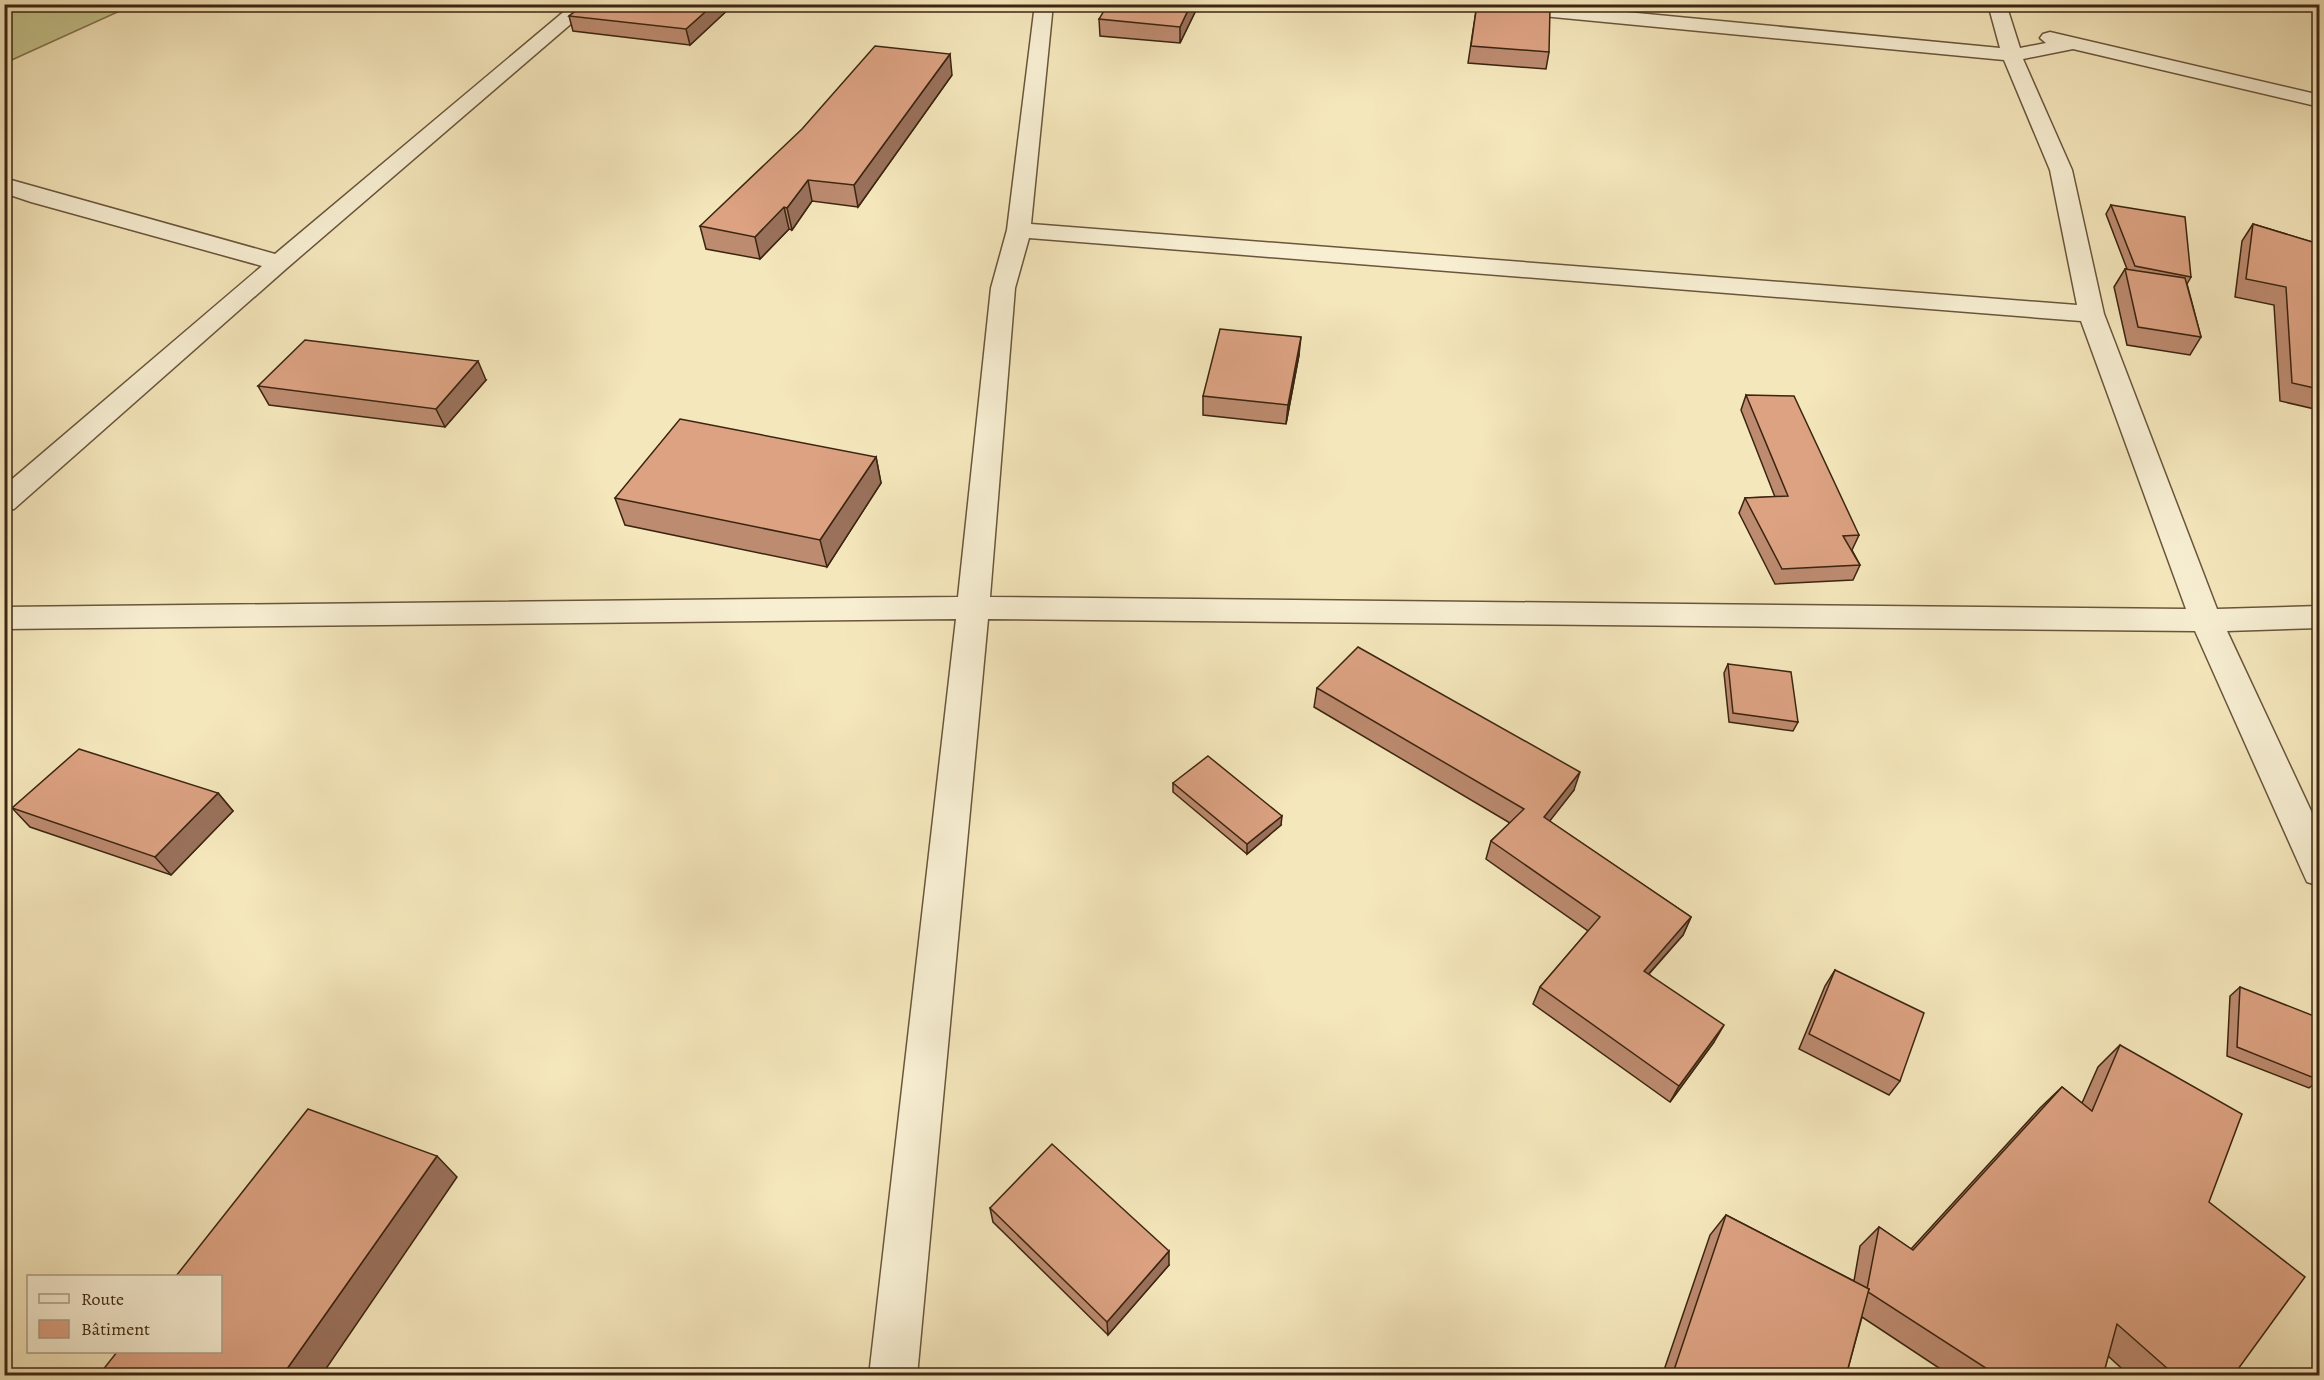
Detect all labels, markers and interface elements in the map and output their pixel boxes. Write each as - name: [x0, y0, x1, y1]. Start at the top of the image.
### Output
- legend: [27, 1275, 222, 1353]
- text: Route: [81, 1287, 124, 1311]
- text: Bâtiment: [81, 1317, 150, 1341]

